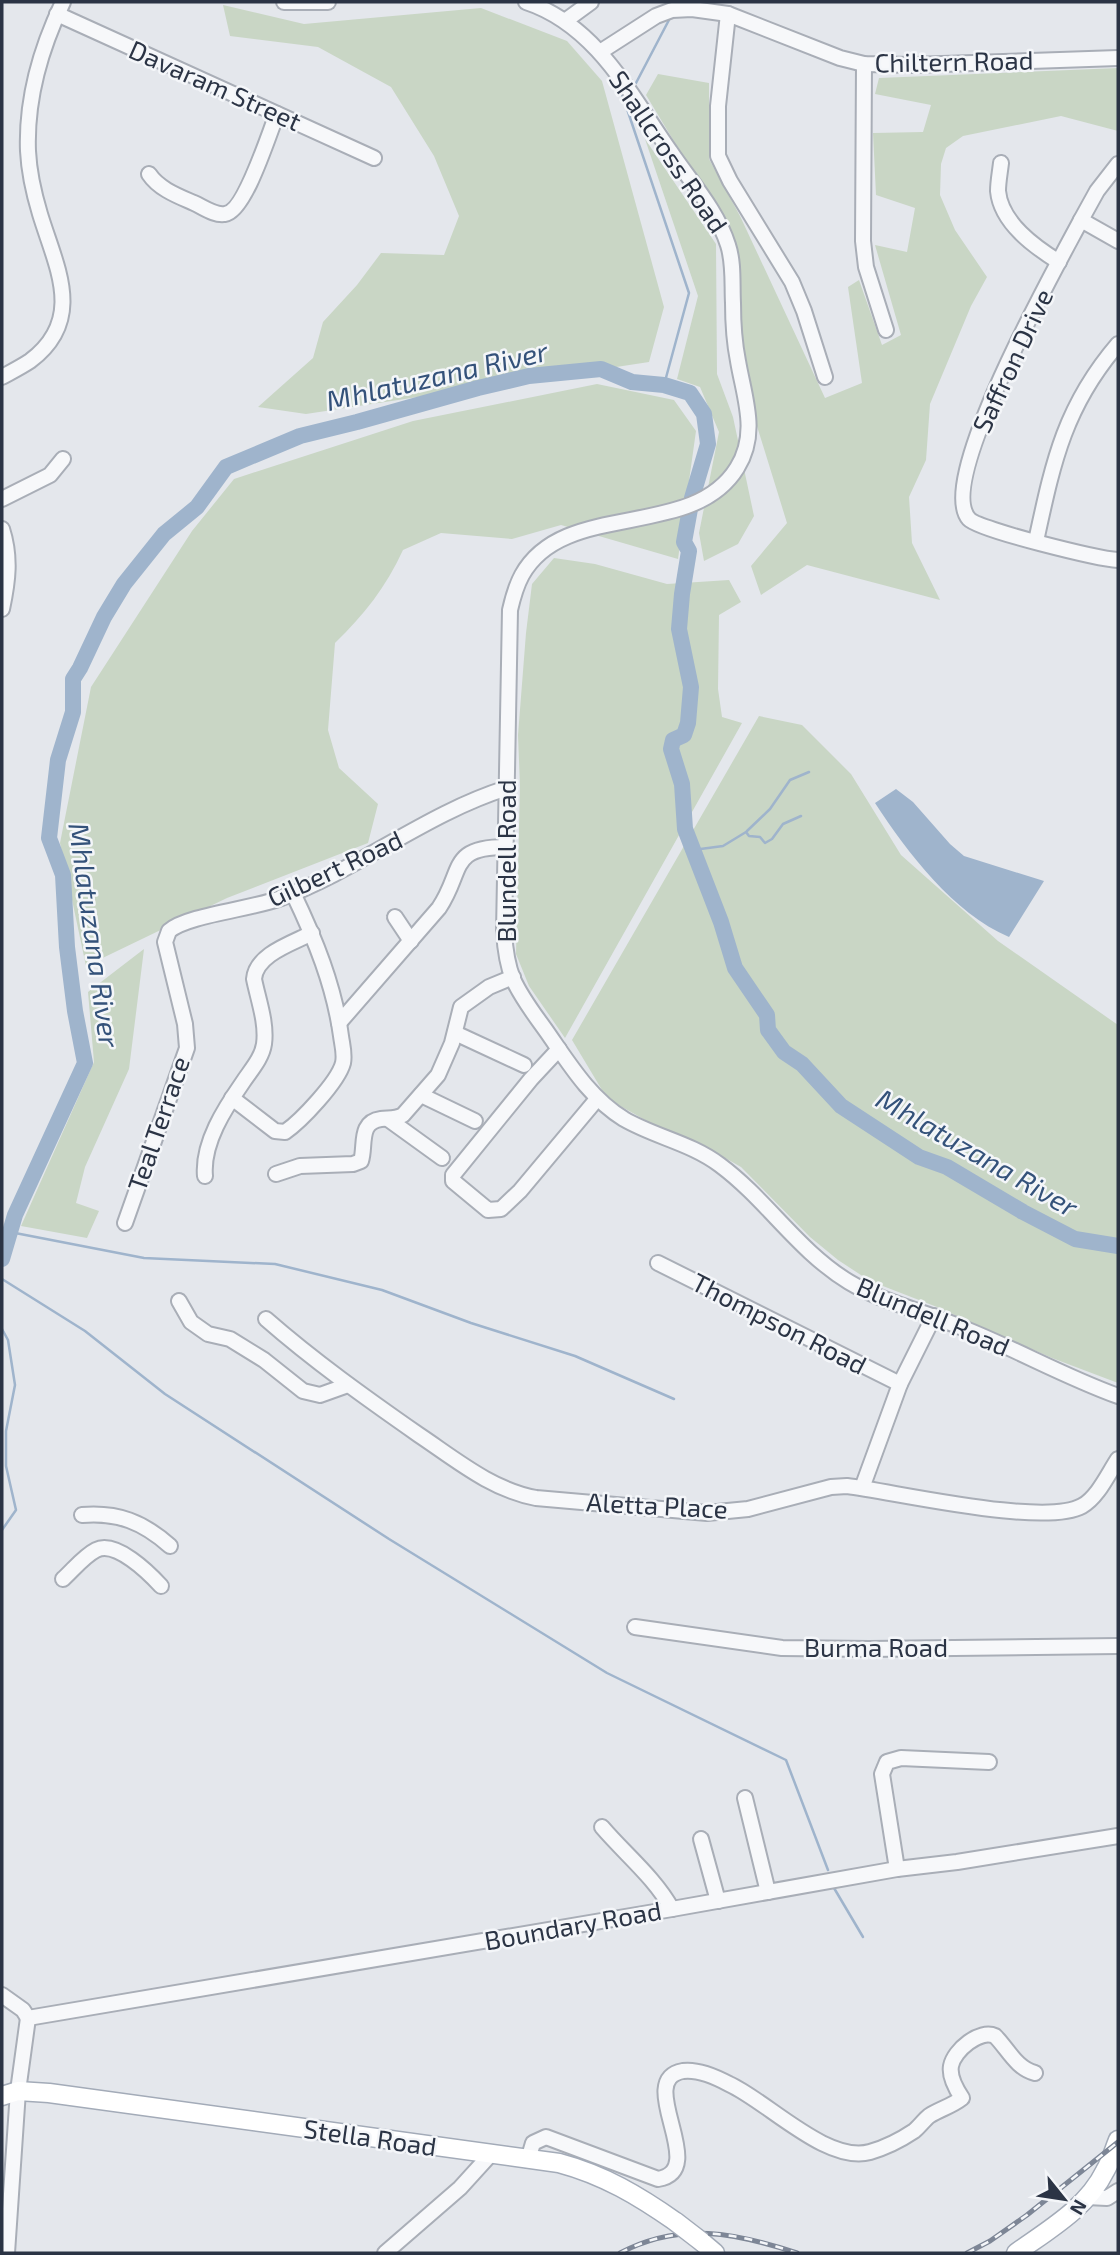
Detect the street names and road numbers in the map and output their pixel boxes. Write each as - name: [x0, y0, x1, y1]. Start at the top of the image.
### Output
- street label: Davaram Street: [125, 33, 306, 136]
- street label: Chiltern Road: [874, 44, 1034, 77]
- street label: Shallcross Road: [604, 64, 735, 238]
- street label: Saffron Drive: [965, 284, 1058, 437]
- street label: Blundell Road: [490, 779, 521, 943]
- street label: Gilbert Road: [262, 823, 407, 912]
- street label: Teal Terrace: [120, 1052, 195, 1195]
- street label: Thompson Road: [687, 1265, 872, 1380]
- street label: Blundell Road: [852, 1269, 1015, 1362]
- street label: Aletta Place: [586, 1485, 729, 1524]
- street label: Burma Road: [804, 1631, 948, 1662]
- street label: Boundary Road: [482, 1894, 664, 1955]
- street label: Stella Road: [302, 2112, 439, 2161]

